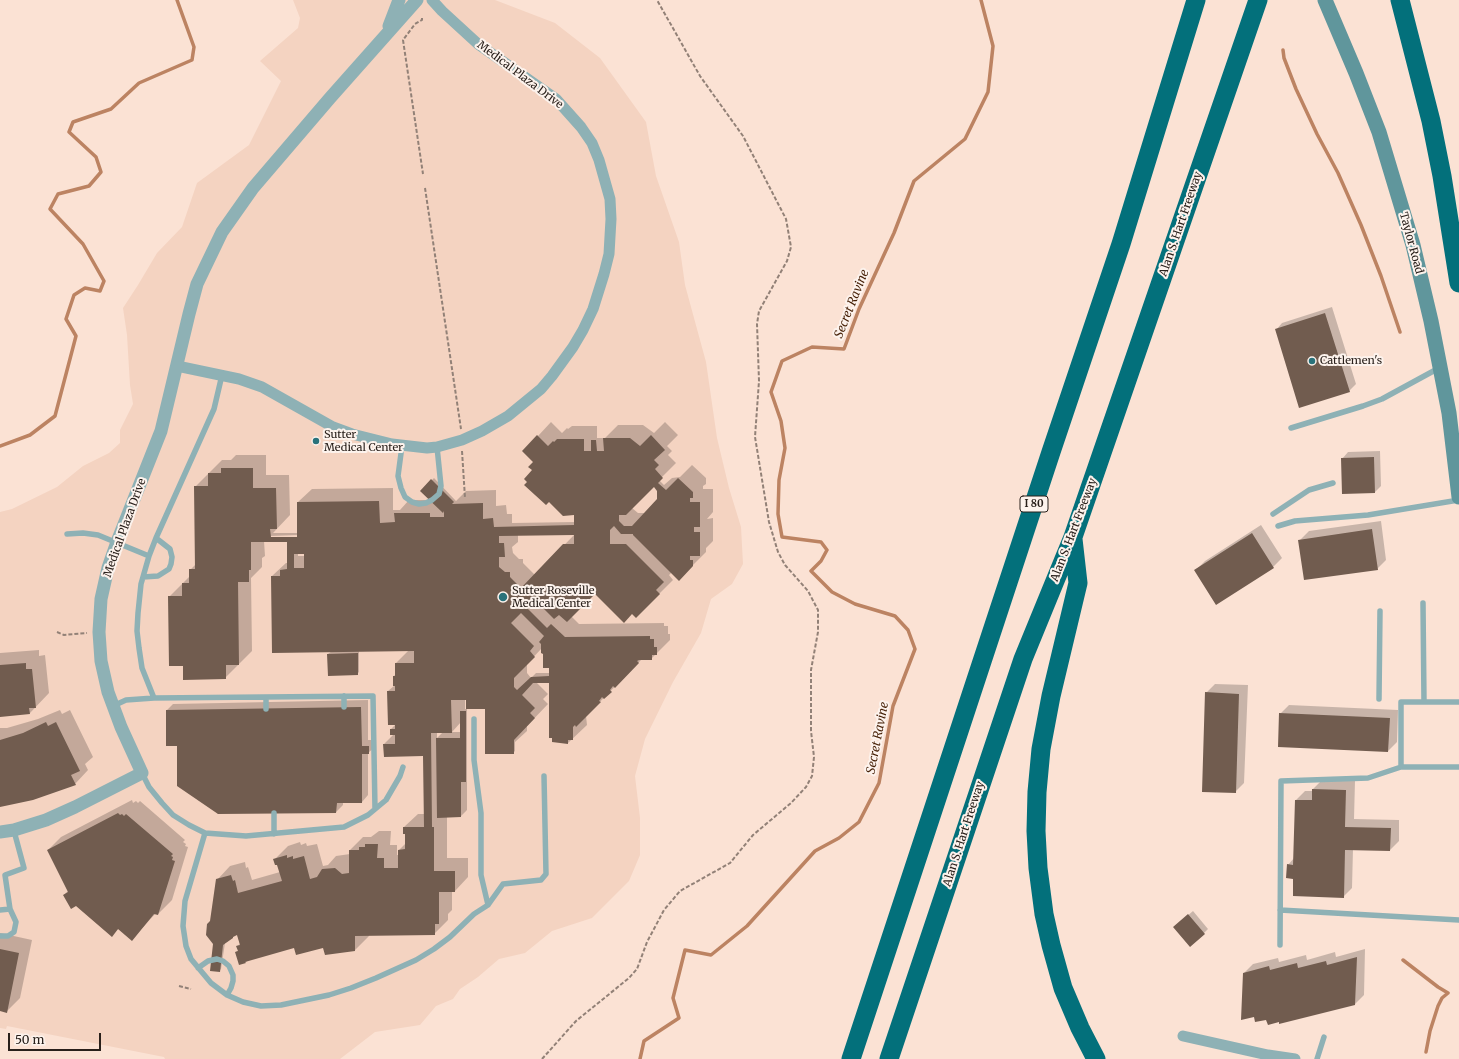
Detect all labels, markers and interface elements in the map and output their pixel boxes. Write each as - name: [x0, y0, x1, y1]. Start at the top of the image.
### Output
- street label: Medical Plaza Drive: [475, 38, 565, 112]
- street label: Alan S. Hart Freeway: [1157, 170, 1205, 278]
- street label: Taylor Road: [1396, 211, 1426, 275]
- water label: Secret Ravine: [832, 268, 872, 340]
- place label: Cattlemen's: [1320, 354, 1382, 368]
- marker: Cattlemen's: [1307, 356, 1317, 366]
- place label: Sutter Medical Center: [324, 428, 403, 454]
- marker: Sutter Medical Center: [311, 436, 321, 446]
- street label: Alan S. Hart Freeway: [1048, 476, 1100, 584]
- street label: Medical Plaza Drive: [101, 477, 149, 579]
- road number: I 80: [1020, 496, 1048, 512]
- place label: Sutter Roseville Medical Center: [512, 584, 595, 610]
- marker: Sutter Roseville Medical Center: [497, 591, 509, 603]
- water label: Secret Ravine: [864, 701, 892, 775]
- street label: Alan S. Hart Freeway: [941, 780, 987, 888]
- scale bar: [10, 1025, 103, 1051]
- text: 50 m: [15, 1032, 44, 1047]

